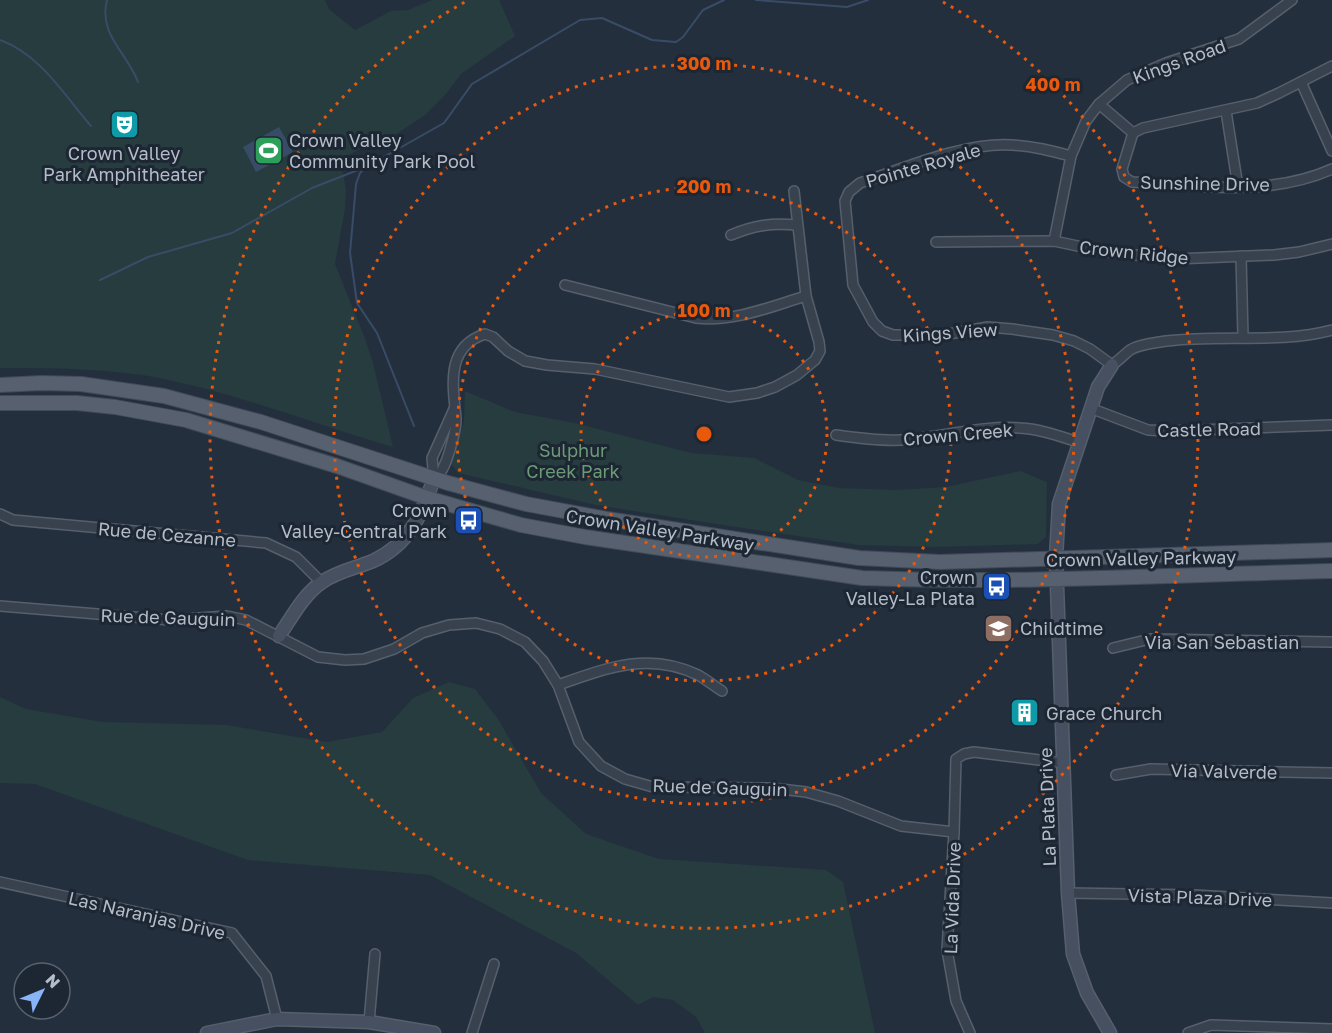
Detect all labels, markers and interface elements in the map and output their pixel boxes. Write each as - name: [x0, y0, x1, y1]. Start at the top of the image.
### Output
- street label: Kings Road: [1129, 34, 1229, 88]
- text: 300 m: [677, 52, 731, 74]
- text: 400 m: [1026, 73, 1080, 95]
- theatre icon: Crown Valley Park Amphitheater: [108, 108, 140, 140]
- place label: Crown Valley Community Park Pool: [289, 129, 476, 172]
- sports icon: Crown Valley Community Park Pool: [252, 134, 284, 166]
- street label: Pointe Royale: [863, 138, 983, 192]
- place label: Crown Valley Park Amphitheater: [43, 142, 205, 185]
- street label: Sunshine Drive: [1140, 171, 1270, 195]
- text: 200 m: [677, 175, 731, 197]
- street label: Crown Ridge: [1078, 235, 1190, 269]
- text: 100 m: [678, 299, 730, 321]
- street label: Kings View: [902, 318, 999, 346]
- street label: Castle Road: [1157, 417, 1261, 441]
- street label: Crown Creek: [902, 418, 1014, 450]
- centre of rings: [694, 424, 714, 444]
- park label: Sulphur Creek Park: [526, 439, 620, 482]
- place label: Crown Valley-Central Park: [281, 499, 447, 542]
- bus stop icon: Crown Valley-Central Park: [452, 504, 484, 536]
- street label: Crown Valley Parkway: [564, 504, 756, 556]
- street label: Rue de Cezanne: [97, 517, 237, 551]
- street label: Crown Valley Parkway: [1046, 545, 1236, 571]
- place label: Crown Valley-La Plata: [846, 566, 975, 609]
- bus stop icon: Crown Valley-La Plata: [980, 571, 1012, 603]
- street label: Rue de Gauguin: [100, 604, 236, 630]
- school or university icon: Childtime: [983, 612, 1015, 644]
- place label: Childtime: [1020, 617, 1103, 639]
- street label: Via San Sebastian: [1145, 631, 1299, 653]
- building icon: Grace Church: [1009, 697, 1041, 729]
- place label: Grace Church: [1046, 702, 1162, 724]
- street label: La Plata Drive: [1034, 747, 1060, 867]
- street label: Via Valverde: [1171, 759, 1277, 783]
- street label: Rue de Gauguin: [652, 774, 788, 800]
- street label: La Vida Drive: [939, 841, 965, 955]
- street label: Vista Plaza Drive: [1127, 883, 1273, 911]
- street label: Las Naranjas Drive: [66, 886, 228, 944]
- north arrow: [12, 961, 72, 1021]
- text: N: [42, 969, 64, 992]

